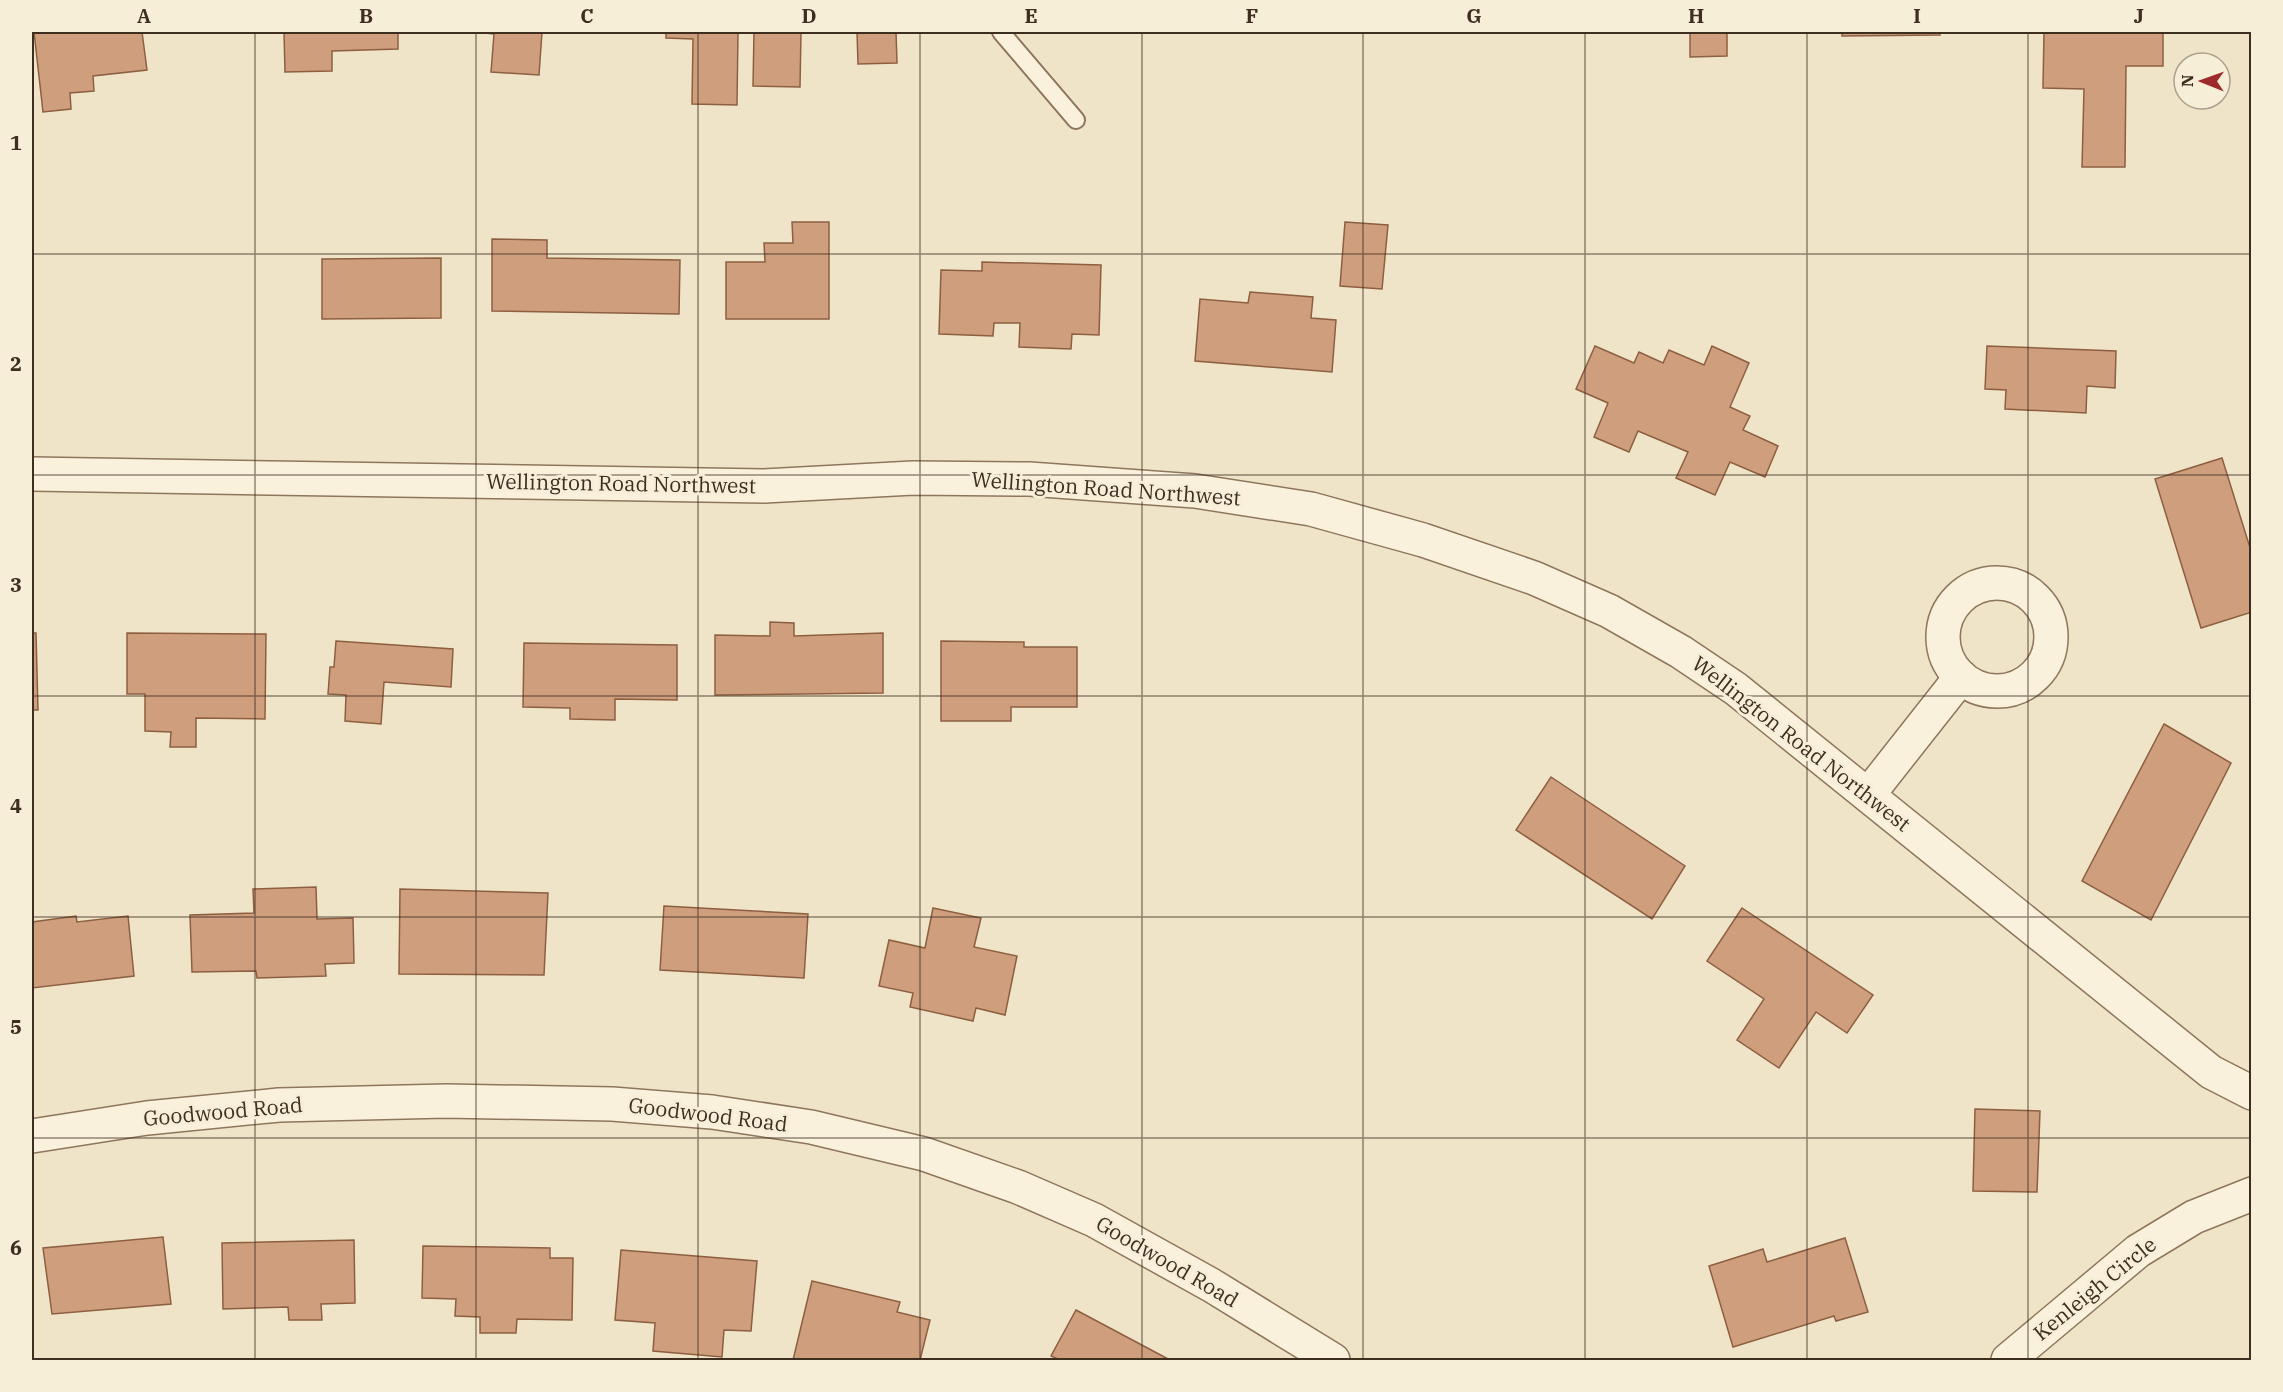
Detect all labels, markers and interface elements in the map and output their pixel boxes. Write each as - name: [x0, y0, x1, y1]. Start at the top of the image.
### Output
- text: A: [137, 2, 151, 29]
- text: B: [359, 2, 373, 29]
- text: C: [580, 2, 594, 29]
- text: D: [801, 2, 817, 29]
- text: E: [1024, 2, 1038, 29]
- text: F: [1246, 2, 1258, 29]
- text: G: [1466, 2, 1482, 29]
- text: H: [1688, 2, 1704, 29]
- text: I: [1913, 2, 1921, 29]
- text: J: [2134, 2, 2144, 29]
- north arrow: [2172, 51, 2232, 111]
- text: N: [2177, 74, 2197, 87]
- text: 1: [10, 129, 22, 156]
- text: 2: [10, 350, 22, 377]
- street label: Wellington Road Northwest: [970, 465, 1242, 511]
- street label: Wellington Road Northwest: [486, 467, 756, 499]
- text: 3: [10, 571, 22, 598]
- street label: Wellington Road Northwest: [1687, 649, 1917, 837]
- text: 4: [10, 792, 22, 819]
- text: 5: [10, 1013, 22, 1040]
- street label: Goodwood Road: [142, 1090, 304, 1132]
- street label: Goodwood Road: [627, 1090, 789, 1138]
- street label: Goodwood Road: [1091, 1209, 1244, 1313]
- street label: Kenleigh Circle: [2027, 1230, 2162, 1346]
- text: 6: [10, 1234, 22, 1261]

